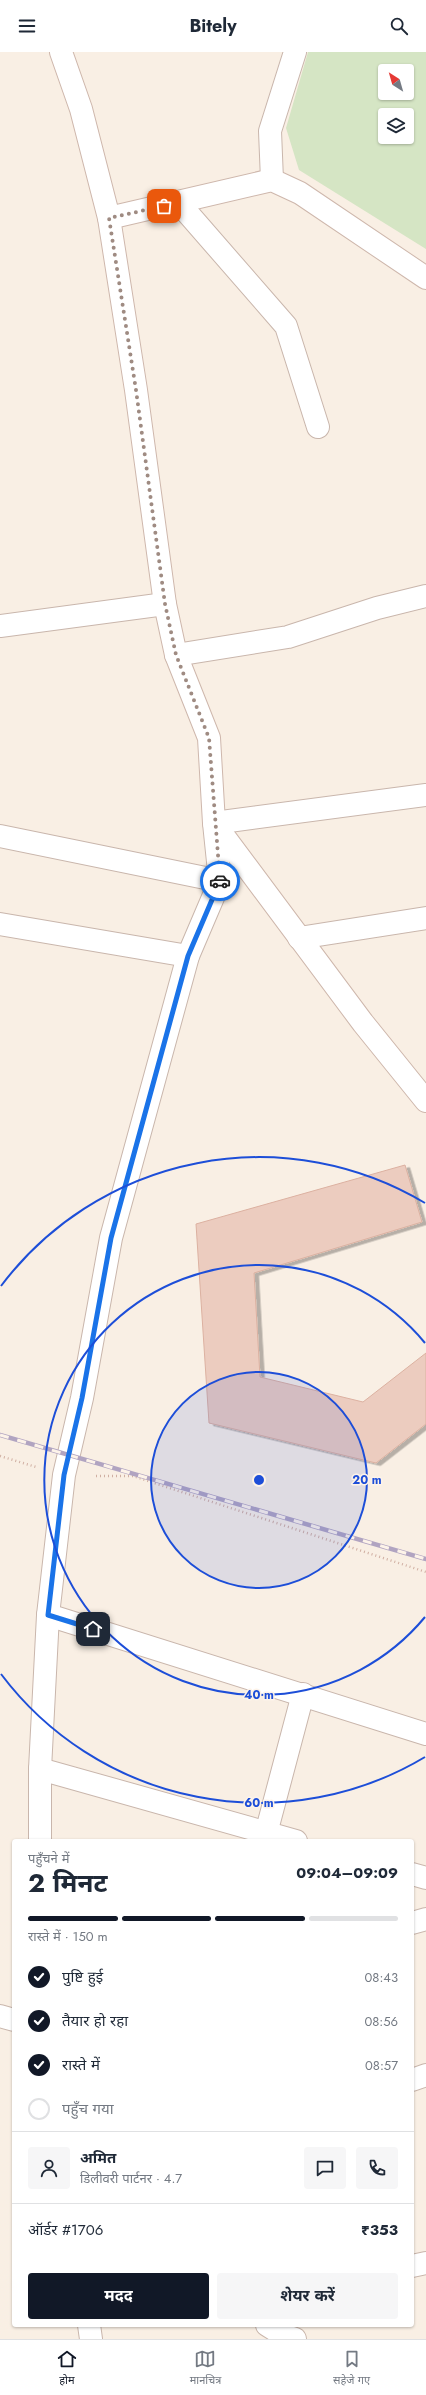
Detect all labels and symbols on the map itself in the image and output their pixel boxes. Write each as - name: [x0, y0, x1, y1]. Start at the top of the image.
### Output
- north arrow: [378, 64, 414, 100]
- pin: [147, 189, 181, 223]
- courier: [200, 861, 240, 901]
- text: 20 m: [352, 1471, 382, 1489]
- centre of rings: [252, 1473, 266, 1487]
- pin: [76, 1612, 110, 1646]
- text: 40 m: [244, 1686, 274, 1704]
- text: 60 m: [244, 1794, 274, 1812]

